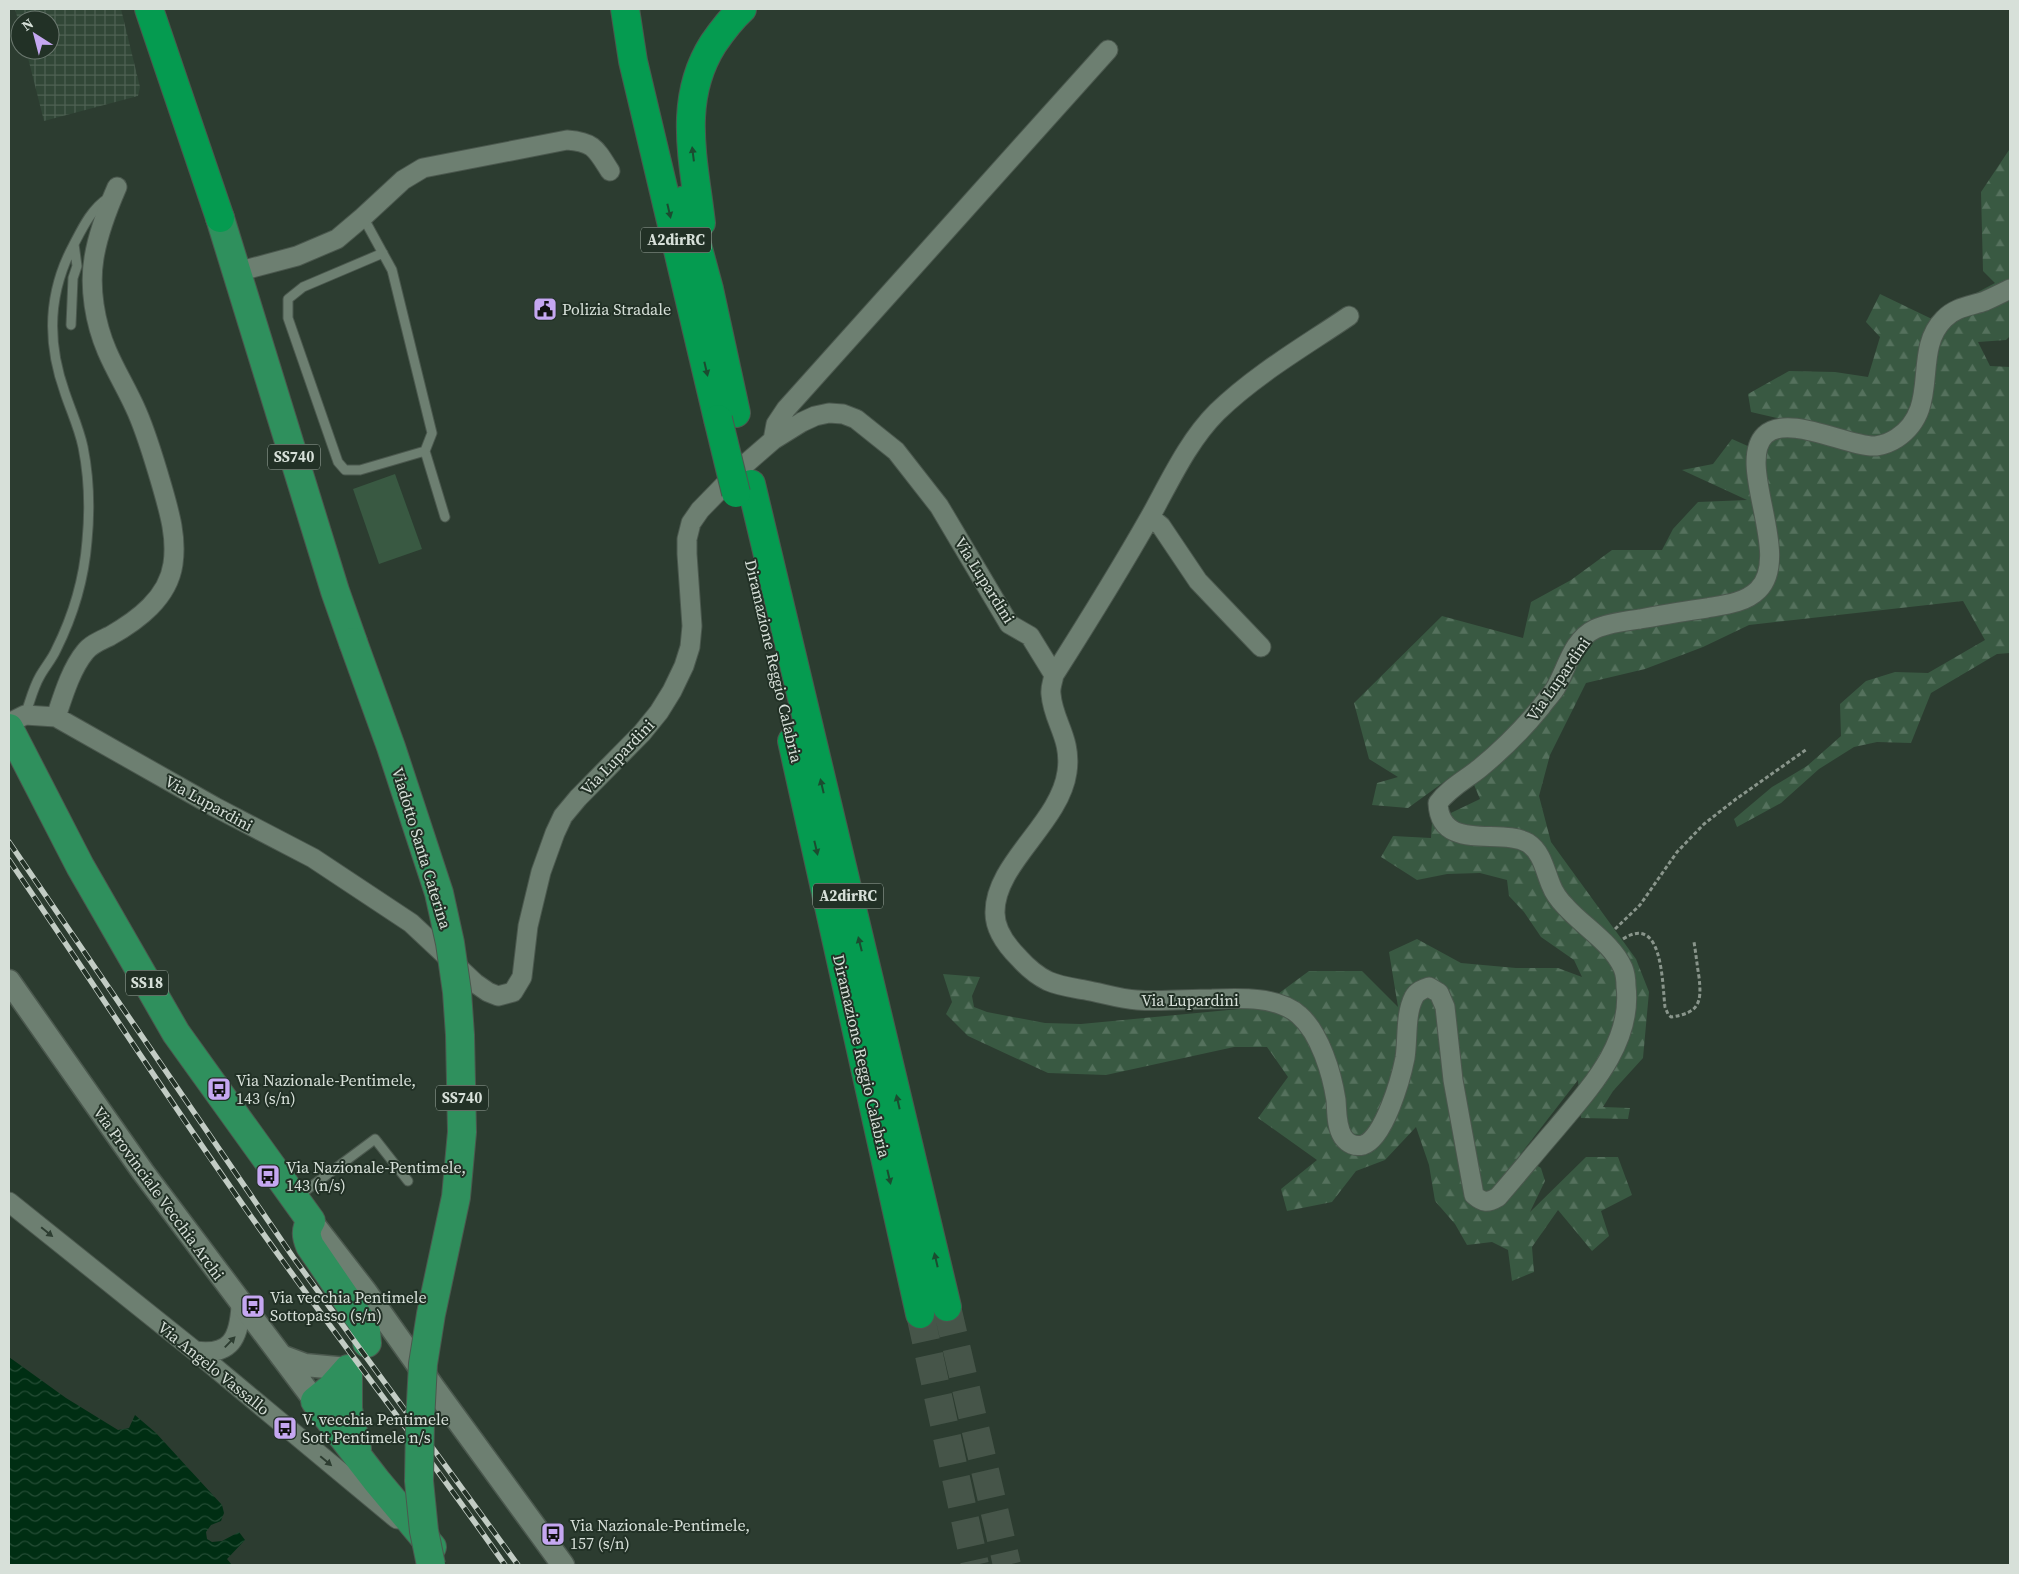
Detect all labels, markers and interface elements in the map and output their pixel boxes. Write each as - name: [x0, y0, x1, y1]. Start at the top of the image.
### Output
- north arrow: [10, 10, 60, 60]
- text: N: [17, 13, 37, 36]
- one-way arrow: [689, 146, 697, 162]
- one-way arrow: [665, 203, 673, 218]
- road number: A2dirRC: [641, 228, 711, 252]
- public building icon: Polizia Stradale: [532, 296, 558, 322]
- place label: Polizia Stradale: [562, 298, 671, 320]
- one-way arrow: [702, 361, 710, 376]
- road number: SS740: [268, 444, 320, 470]
- street label: Via Lupardini: [950, 533, 1020, 627]
- street label: Diramazione Reggio Calabria: [740, 557, 808, 766]
- street label: Via Lupardini: [1521, 633, 1595, 725]
- street label: Via Lupardini: [575, 714, 659, 800]
- street label: Viadotto Santa Caterina: [387, 765, 457, 932]
- street label: Via Lupardini: [161, 770, 257, 836]
- one-way arrow: [818, 778, 826, 793]
- one-way arrow: [812, 840, 820, 855]
- road number: A2dirRC: [813, 884, 883, 908]
- one-way arrow: [856, 936, 864, 951]
- street label: Diramazione Reggio Calabria: [828, 952, 896, 1161]
- road number: SS18: [126, 970, 168, 996]
- street label: Via Lupardini: [1141, 989, 1239, 1011]
- place label: Via Nazionale-Pentimele, 143 (s/n): [236, 1069, 416, 1109]
- bus stop icon: Via Nazionale-Pentimele, 143 (s/n): [206, 1076, 232, 1102]
- road number: SS740: [436, 1086, 488, 1110]
- one-way arrow: [894, 1094, 902, 1110]
- street label: Via Provinciale Vecchia Archi: [88, 1102, 230, 1285]
- place label: Via Nazionale-Pentimele, 143 (n/s): [286, 1156, 466, 1196]
- bus stop icon: Via Nazionale-Pentimele, 143 (n/s): [255, 1163, 281, 1189]
- one-way arrow: [885, 1170, 893, 1185]
- one-way arrow: [40, 1227, 53, 1238]
- one-way arrow: [932, 1253, 940, 1268]
- place label: Via vecchia Pentimele Sottopasso (s/n): [270, 1286, 427, 1326]
- bus stop icon: Via vecchia Pentimele Sottopasso (s/n): [240, 1293, 266, 1319]
- street label: Via Angelo Vassallo: [153, 1316, 275, 1420]
- one-way arrow: [224, 1336, 236, 1348]
- place label: V. vecchia Pentimele Sott Pentimele n/s: [302, 1408, 449, 1448]
- bus stop icon: V. vecchia Pentimele Sott Pentimele n/s: [272, 1415, 298, 1441]
- one-way arrow: [320, 1455, 333, 1466]
- place label: Via Nazionale-Pentimele, 157 (s/n): [570, 1514, 750, 1554]
- bus stop icon: Via Nazionale-Pentimele, 157 (s/n): [540, 1521, 566, 1547]

